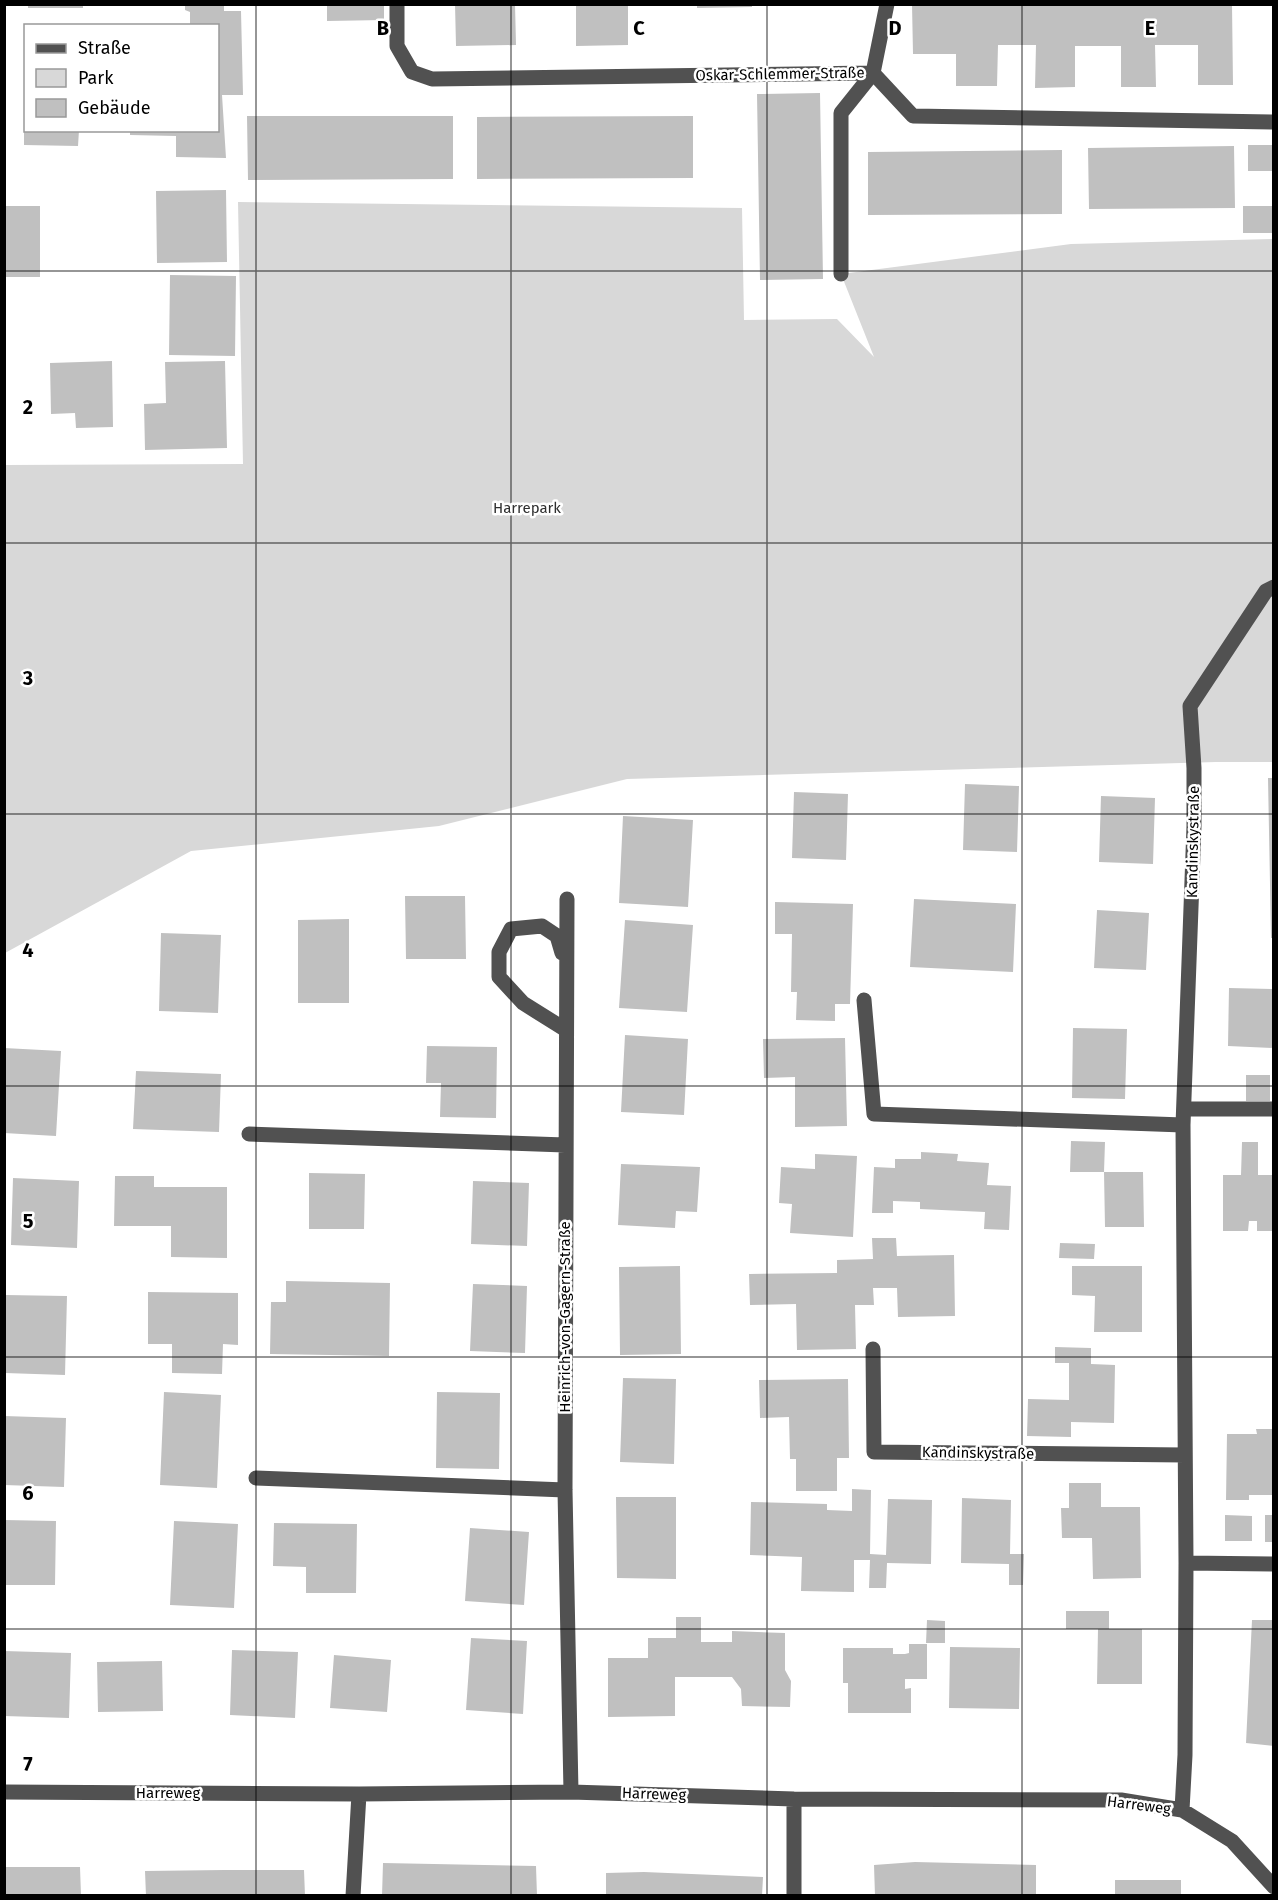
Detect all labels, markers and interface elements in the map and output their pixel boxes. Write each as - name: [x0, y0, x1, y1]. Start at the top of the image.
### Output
- text: B: [377, 16, 389, 40]
- text: C: [633, 16, 645, 40]
- text: D: [888, 16, 902, 40]
- text: E: [1145, 16, 1155, 40]
- legend: [24, 24, 219, 132]
- text: Straße: [78, 37, 131, 59]
- street label: Oskar-Schlemmer-Straße: [695, 64, 865, 84]
- text: Park: [78, 67, 114, 89]
- text: Gebäude: [78, 97, 151, 119]
- text: 2: [23, 395, 33, 419]
- park label: Harrepark: [493, 499, 561, 517]
- text: 3: [22, 666, 33, 690]
- street label: Kandinskystraße: [1183, 786, 1203, 898]
- text: 4: [22, 938, 34, 962]
- text: 5: [23, 1209, 34, 1233]
- street label: Heinrich-von-Gagern-Straße: [556, 1221, 574, 1413]
- street label: Kandinskystraße: [922, 1443, 1034, 1463]
- text: 6: [22, 1481, 34, 1505]
- text: 7: [23, 1752, 33, 1776]
- street label: Harreweg: [136, 1784, 200, 1802]
- street label: Harreweg: [622, 1784, 687, 1804]
- street label: Harreweg: [1106, 1792, 1172, 1818]

